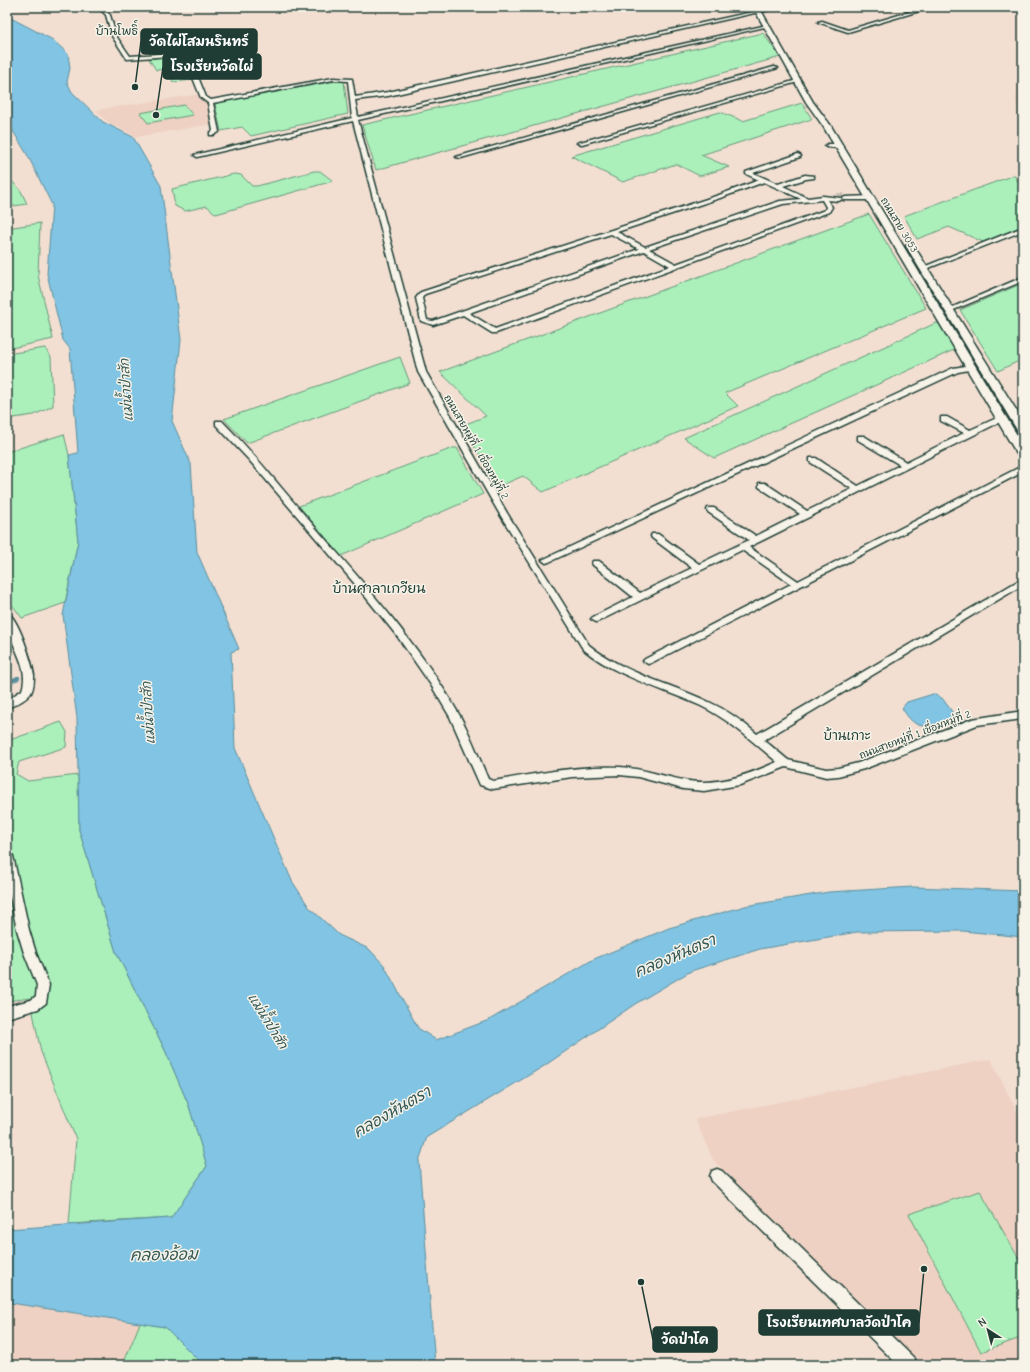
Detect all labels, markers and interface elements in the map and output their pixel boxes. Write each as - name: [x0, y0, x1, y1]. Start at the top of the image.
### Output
- district label: บ้านโพธิ์: [96, 19, 139, 38]
- callout: วัดไผ่โสมนรินทร์: [141, 29, 257, 54]
- text: วัดไผ่โสมนรินทร์: [149, 33, 249, 49]
- callout: โรงเรียนวัดไผ่: [163, 54, 261, 79]
- text: โรงเรียนวัดไผ่: [170, 58, 253, 74]
- street label: ถนนสาย 3053: [878, 195, 920, 255]
- water label: แม่น้ำป่าสัก: [111, 358, 136, 422]
- street label: ถนนสายหมู่ที่ 1 เชื่อมหมู่ที่ 2: [440, 391, 514, 502]
- district label: บ้านศาลาเกวียน: [332, 580, 426, 597]
- water label: แม่น้ำป่าสัก: [133, 681, 158, 745]
- street label: ถนนสายหมู่ที่ 1 เชื่อมหมู่ที่ 2: [856, 704, 973, 763]
- district label: บ้านเกาะ: [823, 727, 871, 743]
- water label: คลองหันตรา: [631, 930, 719, 981]
- water label: แม่น้ำป่าสัก: [245, 988, 296, 1052]
- water label: คลองหันตรา: [350, 1081, 435, 1141]
- water label: คลองอ้อม: [130, 1243, 199, 1265]
- callout: โรงเรียนเทศบาลวัดป่าโค: [759, 1310, 919, 1335]
- north arrow: [968, 1310, 1008, 1350]
- text: โรงเรียนเทศบาลวัดป่าโค: [766, 1314, 911, 1330]
- text: N: [976, 1315, 989, 1330]
- callout: วัดป่าโค: [653, 1327, 717, 1352]
- text: วัดป่าโค: [661, 1331, 709, 1347]

